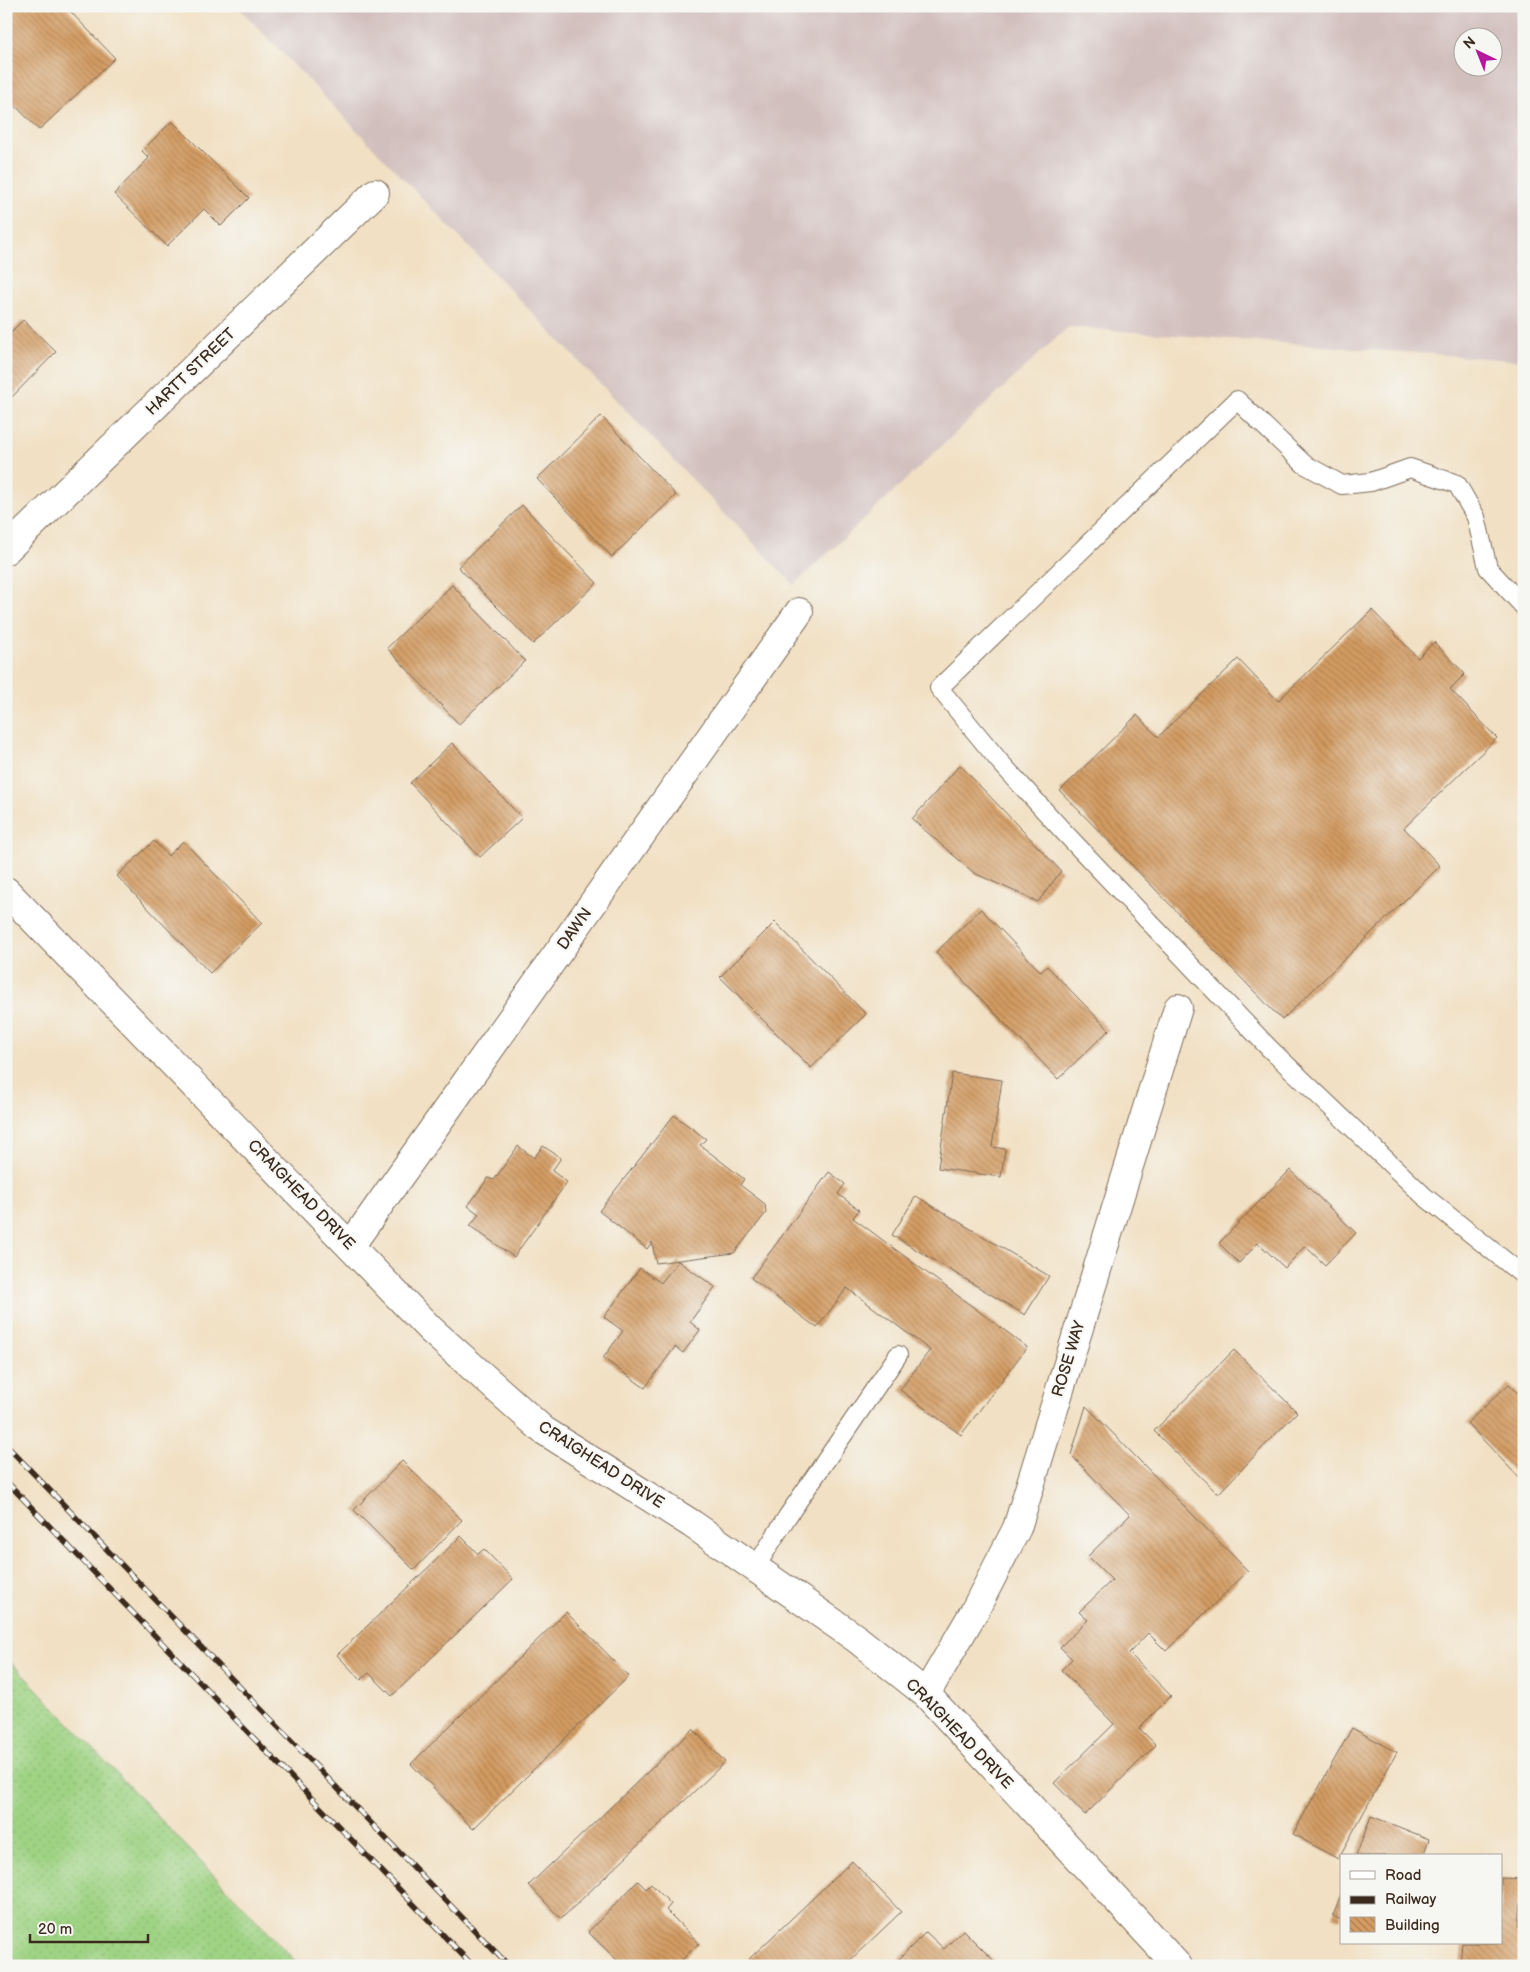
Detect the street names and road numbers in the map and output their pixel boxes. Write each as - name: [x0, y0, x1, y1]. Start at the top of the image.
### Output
- street label: HARTT STREET: [142, 324, 240, 420]
- street label: DAWN: [554, 904, 596, 954]
- street label: CRAIGHEAD DRIVE: [243, 1136, 359, 1254]
- street label: ROSE WAY: [1048, 1318, 1090, 1399]
- street label: CRAIGHEAD DRIVE: [535, 1417, 667, 1513]
- street label: CRAIGHEAD DRIVE: [901, 1675, 1017, 1793]

